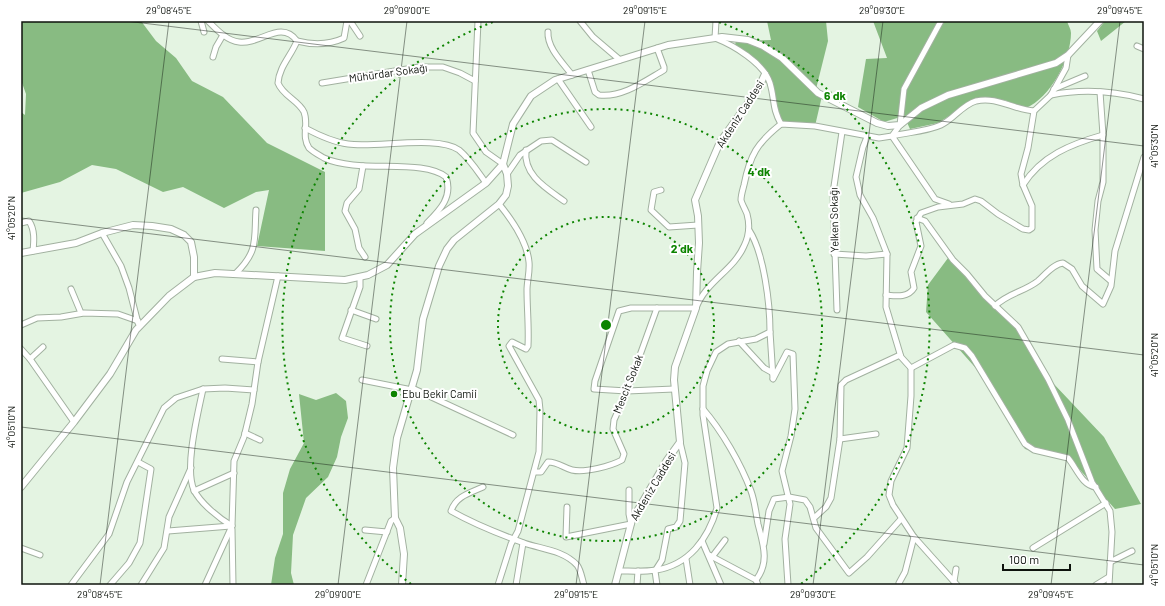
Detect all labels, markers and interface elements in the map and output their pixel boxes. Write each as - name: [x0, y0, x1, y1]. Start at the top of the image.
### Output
- text: 29°08'45"E: [146, 4, 192, 16]
- text: 29°09'00"E: [384, 4, 430, 16]
- text: 29°09'15"E: [623, 4, 667, 16]
- text: 29°09'30"E: [859, 4, 905, 16]
- text: 29°09'45"E: [1097, 4, 1143, 16]
- street label: Mühürdar Sokağı: [348, 61, 428, 84]
- street label: Akdeniz Caddesi: [713, 77, 766, 150]
- text: 6 dk: [824, 88, 847, 102]
- text: 41°05'30"N: [1148, 124, 1160, 168]
- text: 4 dk: [748, 164, 771, 178]
- street label: Yelken Sokağı: [826, 187, 841, 253]
- text: 41°05'20"N: [5, 196, 17, 240]
- text: 2 dk: [671, 241, 694, 255]
- centre of rings: [599, 318, 613, 332]
- text: 41°05'20"N: [1148, 333, 1160, 377]
- street label: Mescit Sokak: [610, 352, 645, 415]
- place label: Ebu Bekir Camii: [402, 387, 477, 400]
- marker: Ebu Bekir Camii: [389, 389, 399, 399]
- text: 41°05'10"N: [5, 406, 17, 448]
- street label: Akdeniz Caddesi: [627, 449, 678, 522]
- text: 41°05'10"N: [1148, 544, 1160, 586]
- scale bar: [1003, 546, 1070, 572]
- text: 100 m: [1009, 552, 1039, 566]
- text: 29°08'45"E: [77, 588, 123, 600]
- text: 29°09'00"E: [315, 588, 361, 600]
- text: 29°09'15"E: [554, 588, 598, 600]
- text: 29°09'30"E: [790, 588, 836, 600]
- text: 29°09'45"E: [1028, 588, 1074, 600]

